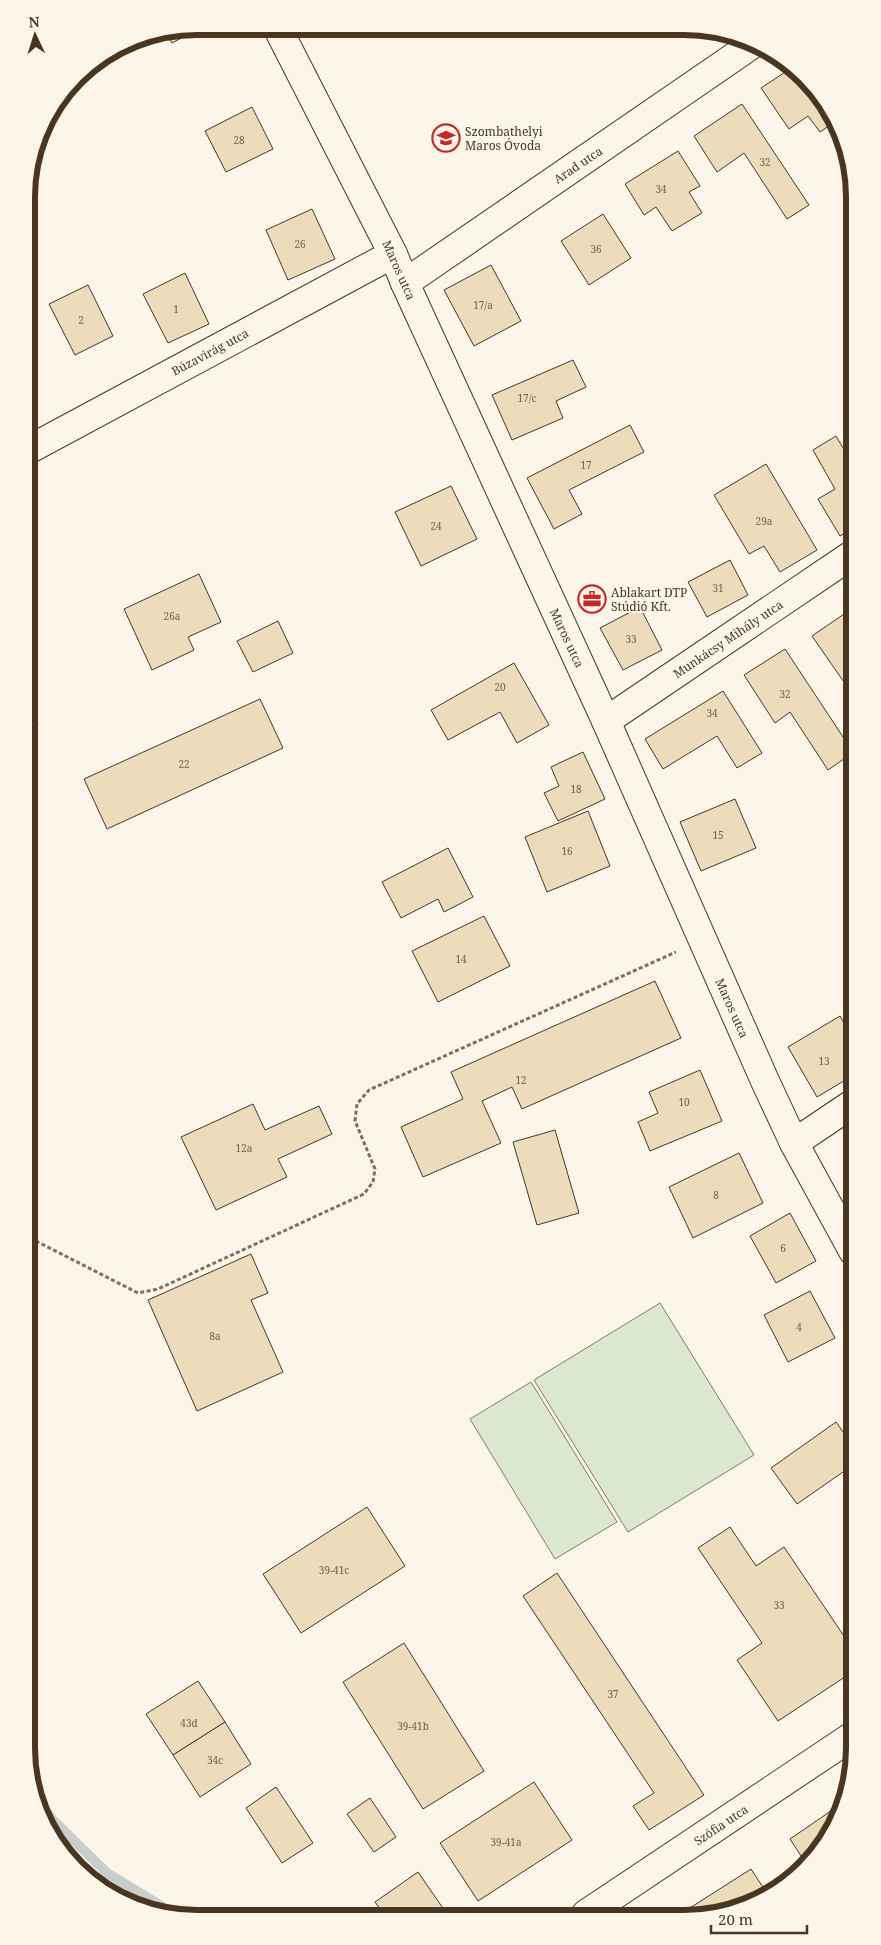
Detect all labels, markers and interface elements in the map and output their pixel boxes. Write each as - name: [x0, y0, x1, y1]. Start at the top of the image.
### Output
- north arrow: [10, 10, 60, 60]
- text: N: [28, 12, 40, 31]
- school or university icon: Szombathelyi Maros Óvoda: [431, 123, 461, 153]
- place label: Szombathelyi Maros Óvoda: [465, 123, 543, 154]
- house number: 28: [233, 133, 245, 147]
- street label: Arad utca: [550, 142, 606, 188]
- house number: 32: [759, 155, 771, 169]
- house number: 34: [655, 182, 667, 196]
- house number: 26: [294, 237, 306, 251]
- street label: Maros utca: [378, 237, 420, 303]
- house number: 36: [590, 242, 602, 256]
- house number: 17/a: [473, 298, 493, 312]
- house number: 1: [173, 302, 179, 316]
- house number: 2: [78, 313, 84, 327]
- street label: Búzavirág utca: [168, 324, 252, 380]
- house number: 17/c: [518, 391, 537, 405]
- house number: 17: [580, 458, 592, 472]
- house number: 29a: [756, 514, 773, 528]
- house number: 24: [430, 519, 442, 533]
- house number: 31: [712, 581, 724, 595]
- office icon: Ablakart DTP Stúdió Kft.: [577, 584, 607, 614]
- place label: Ablakart DTP Stúdió Kft.: [611, 584, 687, 615]
- street label: Munkácsy Mihály utca: [670, 596, 787, 682]
- street label: Maros utca: [546, 606, 588, 671]
- house number: 26a: [164, 609, 181, 623]
- house number: 33: [625, 632, 637, 646]
- house number: 20: [494, 680, 506, 694]
- house number: 32: [779, 687, 791, 701]
- house number: 34: [706, 706, 718, 720]
- house number: 22: [178, 757, 190, 771]
- house number: 18: [570, 782, 582, 796]
- house number: 15: [712, 828, 724, 842]
- house number: 16: [561, 844, 573, 858]
- house number: 14: [455, 952, 467, 966]
- street label: Maros utca: [711, 975, 753, 1041]
- house number: 13: [818, 1054, 830, 1068]
- house number: 12: [515, 1073, 527, 1087]
- house number: 10: [678, 1095, 690, 1109]
- house number: 12a: [236, 1141, 253, 1155]
- house number: 8: [713, 1188, 719, 1202]
- house number: 6: [780, 1241, 786, 1255]
- house number: 4: [796, 1320, 802, 1334]
- house number: 8a: [209, 1329, 221, 1343]
- house number: 39-41c: [319, 1563, 349, 1577]
- house number: 33: [773, 1598, 785, 1612]
- house number: 37: [607, 1687, 619, 1701]
- house number: 43d: [180, 1716, 198, 1730]
- house number: 39-41b: [397, 1719, 429, 1733]
- house number: 34c: [207, 1753, 223, 1767]
- street label: Szófia utca: [691, 1801, 752, 1849]
- house number: 39-41a: [490, 1835, 522, 1849]
- scale bar: [711, 1902, 807, 1934]
- text: 20 m: [718, 1909, 753, 1929]

